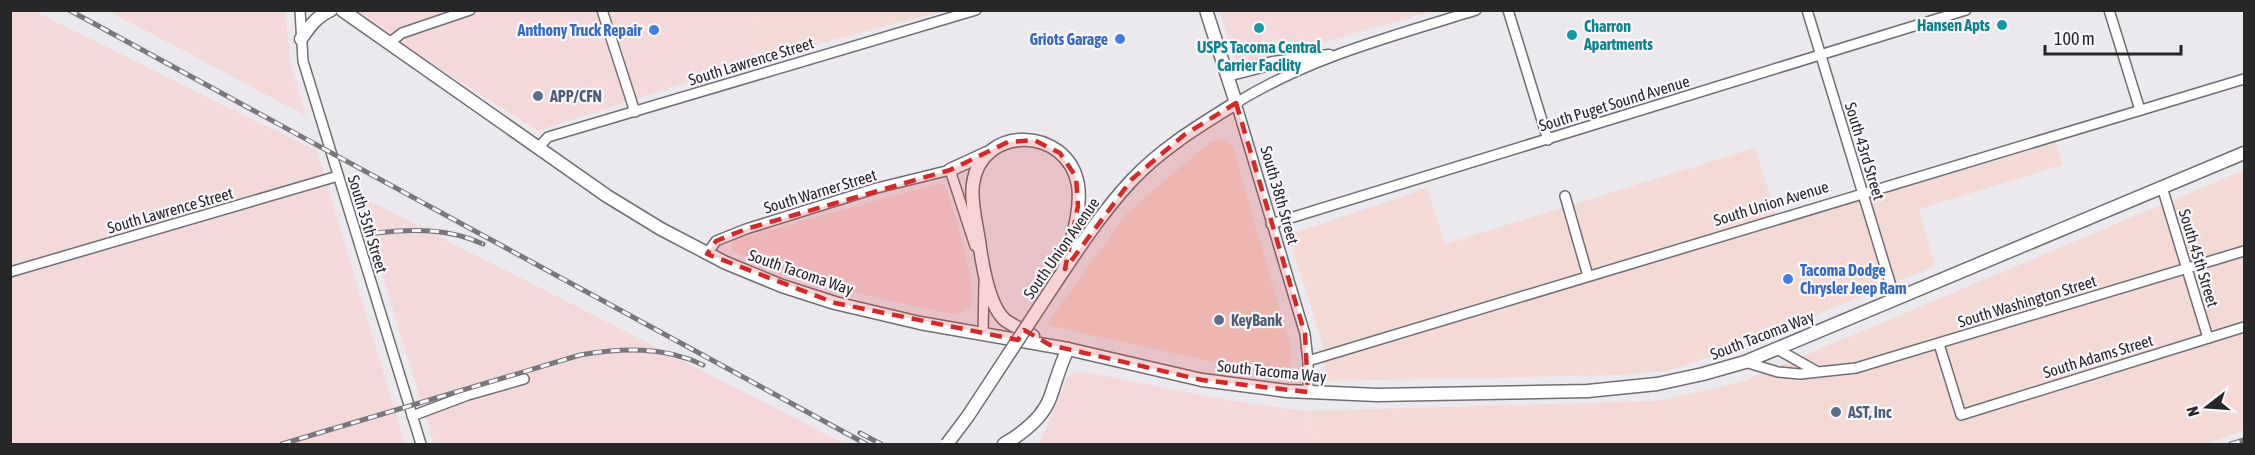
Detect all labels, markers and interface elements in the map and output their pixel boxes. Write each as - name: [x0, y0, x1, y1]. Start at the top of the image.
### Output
- place label: Hansen Apts: [1917, 16, 1990, 34]
- place label: Charron Apartments: [1583, 17, 1653, 53]
- marker: Hansen Apts: [1995, 18, 2009, 32]
- scale bar: [2045, 18, 2182, 56]
- place label: Anthony Truck Repair: [517, 21, 642, 39]
- marker: USPS Tacoma Central Carrier Facility: [1252, 21, 1266, 35]
- marker: Anthony Truck Repair: [647, 23, 661, 37]
- marker: Charron Apartments: [1565, 28, 1579, 42]
- text: 100 m: [2054, 28, 2095, 49]
- place label: Griots Garage: [1030, 30, 1108, 48]
- marker: Griots Garage: [1113, 32, 1127, 46]
- street label: South Lawrence Street: [686, 33, 816, 89]
- place label: USPS Tacoma Central Carrier Facility: [1197, 38, 1322, 74]
- street label: South Puget Sound Avenue: [1537, 72, 1692, 135]
- place label: APP/CFN: [549, 87, 602, 105]
- marker: APP/CFN: [531, 89, 545, 103]
- street label: South 43rd Street: [1842, 100, 1889, 202]
- street label: South 38th Street: [1257, 144, 1303, 247]
- street label: South Warner Street: [761, 165, 879, 217]
- street label: South 35th Street: [345, 173, 392, 275]
- street label: South Union Avenue: [1711, 177, 1831, 229]
- street label: South Lawrence Street: [105, 183, 235, 237]
- street label: South Union Avenue: [1019, 194, 1103, 302]
- street label: South 45th Street: [2176, 207, 2223, 309]
- street label: South Tacoma Way: [746, 246, 856, 299]
- place label: Tacoma Dodge Chrysler Jeep Ram: [1800, 261, 1906, 297]
- street label: South Washington Street: [1956, 271, 2099, 332]
- marker: Tacoma Dodge Chrysler Jeep Ram: [1781, 272, 1795, 286]
- street label: South Tacoma Way: [1708, 307, 1817, 364]
- place label: KeyBank: [1231, 311, 1283, 329]
- marker: KeyBank: [1212, 313, 1226, 327]
- street label: South Adams Street: [2041, 331, 2155, 381]
- street label: South Tacoma Way: [1216, 356, 1328, 387]
- north arrow: [2177, 377, 2237, 437]
- place label: AST, Inc: [1847, 403, 1892, 421]
- text: N: [2183, 404, 2203, 419]
- marker: AST, Inc: [1829, 405, 1843, 419]

